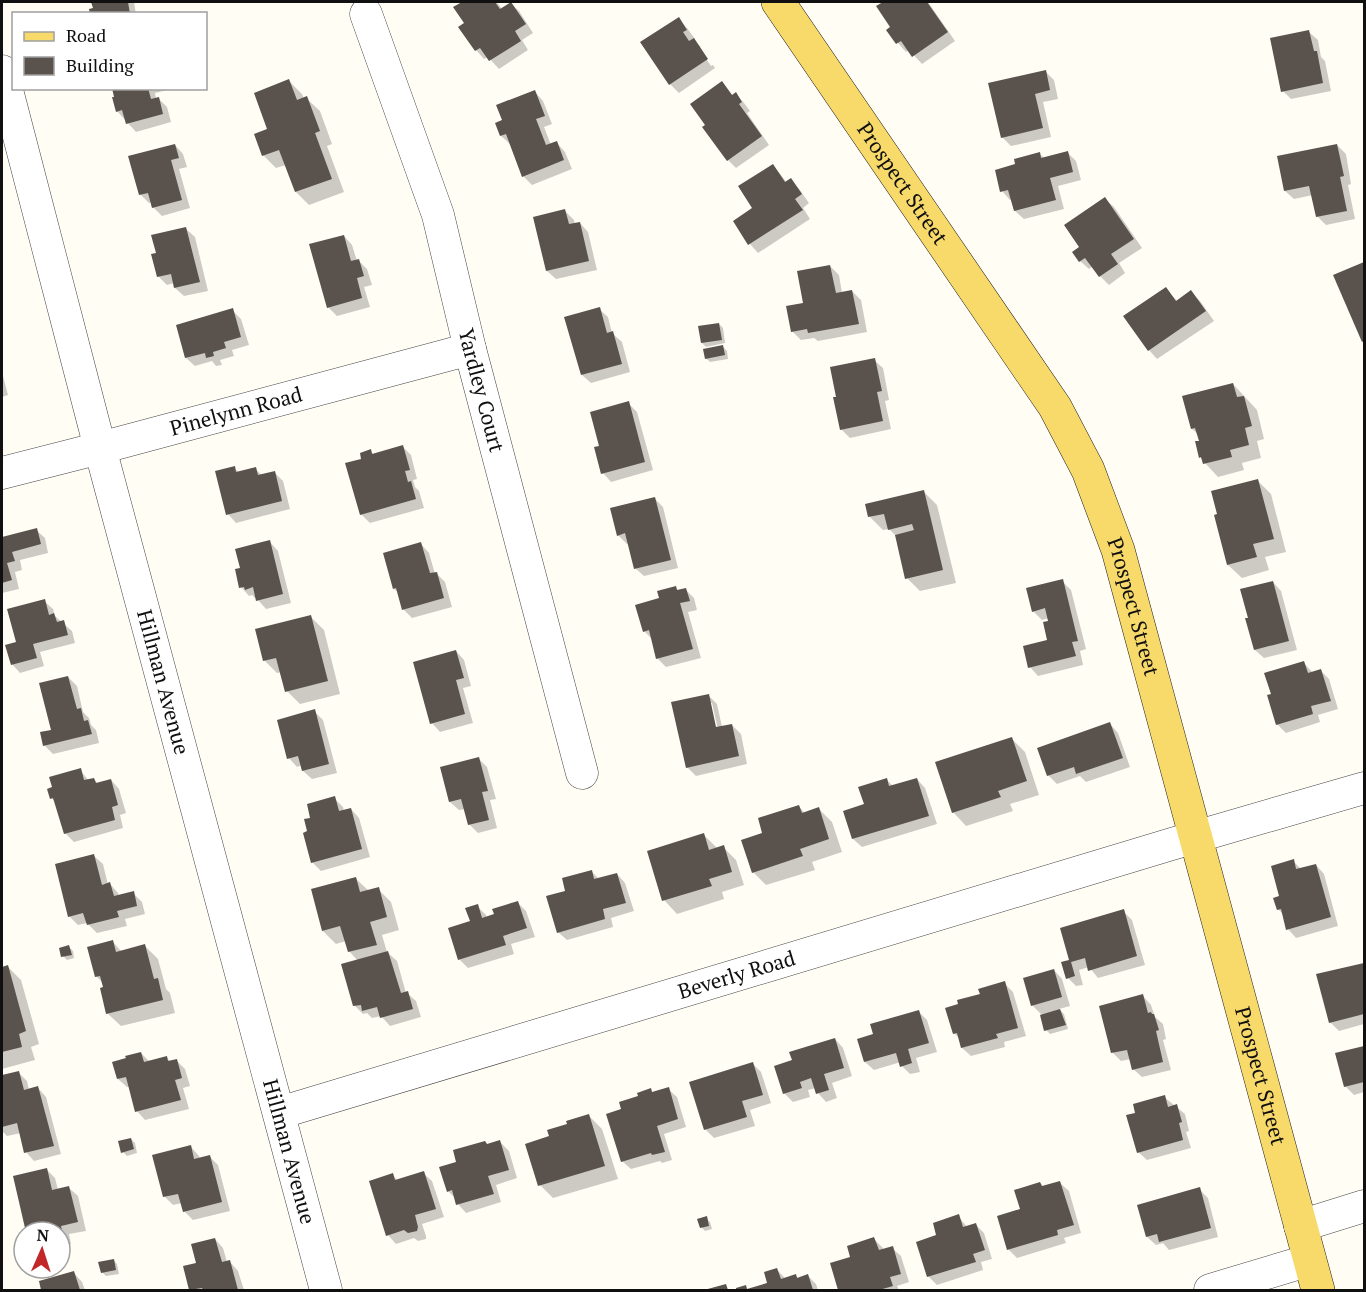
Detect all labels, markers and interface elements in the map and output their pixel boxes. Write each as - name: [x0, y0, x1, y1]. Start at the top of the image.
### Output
- legend: [12, 12, 207, 90]
- text: Road: [66, 23, 106, 47]
- text: Building: [66, 53, 134, 77]
- street label: Prospect Street: [851, 116, 955, 250]
- street label: Yardley Court: [453, 325, 512, 455]
- street label: Pinelynn Road: [167, 379, 305, 442]
- street label: Prospect Street: [1101, 533, 1166, 679]
- street label: Hillman Avenue: [131, 606, 197, 758]
- street label: Beverly Road: [674, 943, 799, 1005]
- street label: Prospect Street: [1229, 1003, 1293, 1148]
- street label: Hillman Avenue: [257, 1076, 323, 1227]
- north arrow: [12, 1220, 72, 1280]
- text: N: [36, 1224, 49, 1246]

